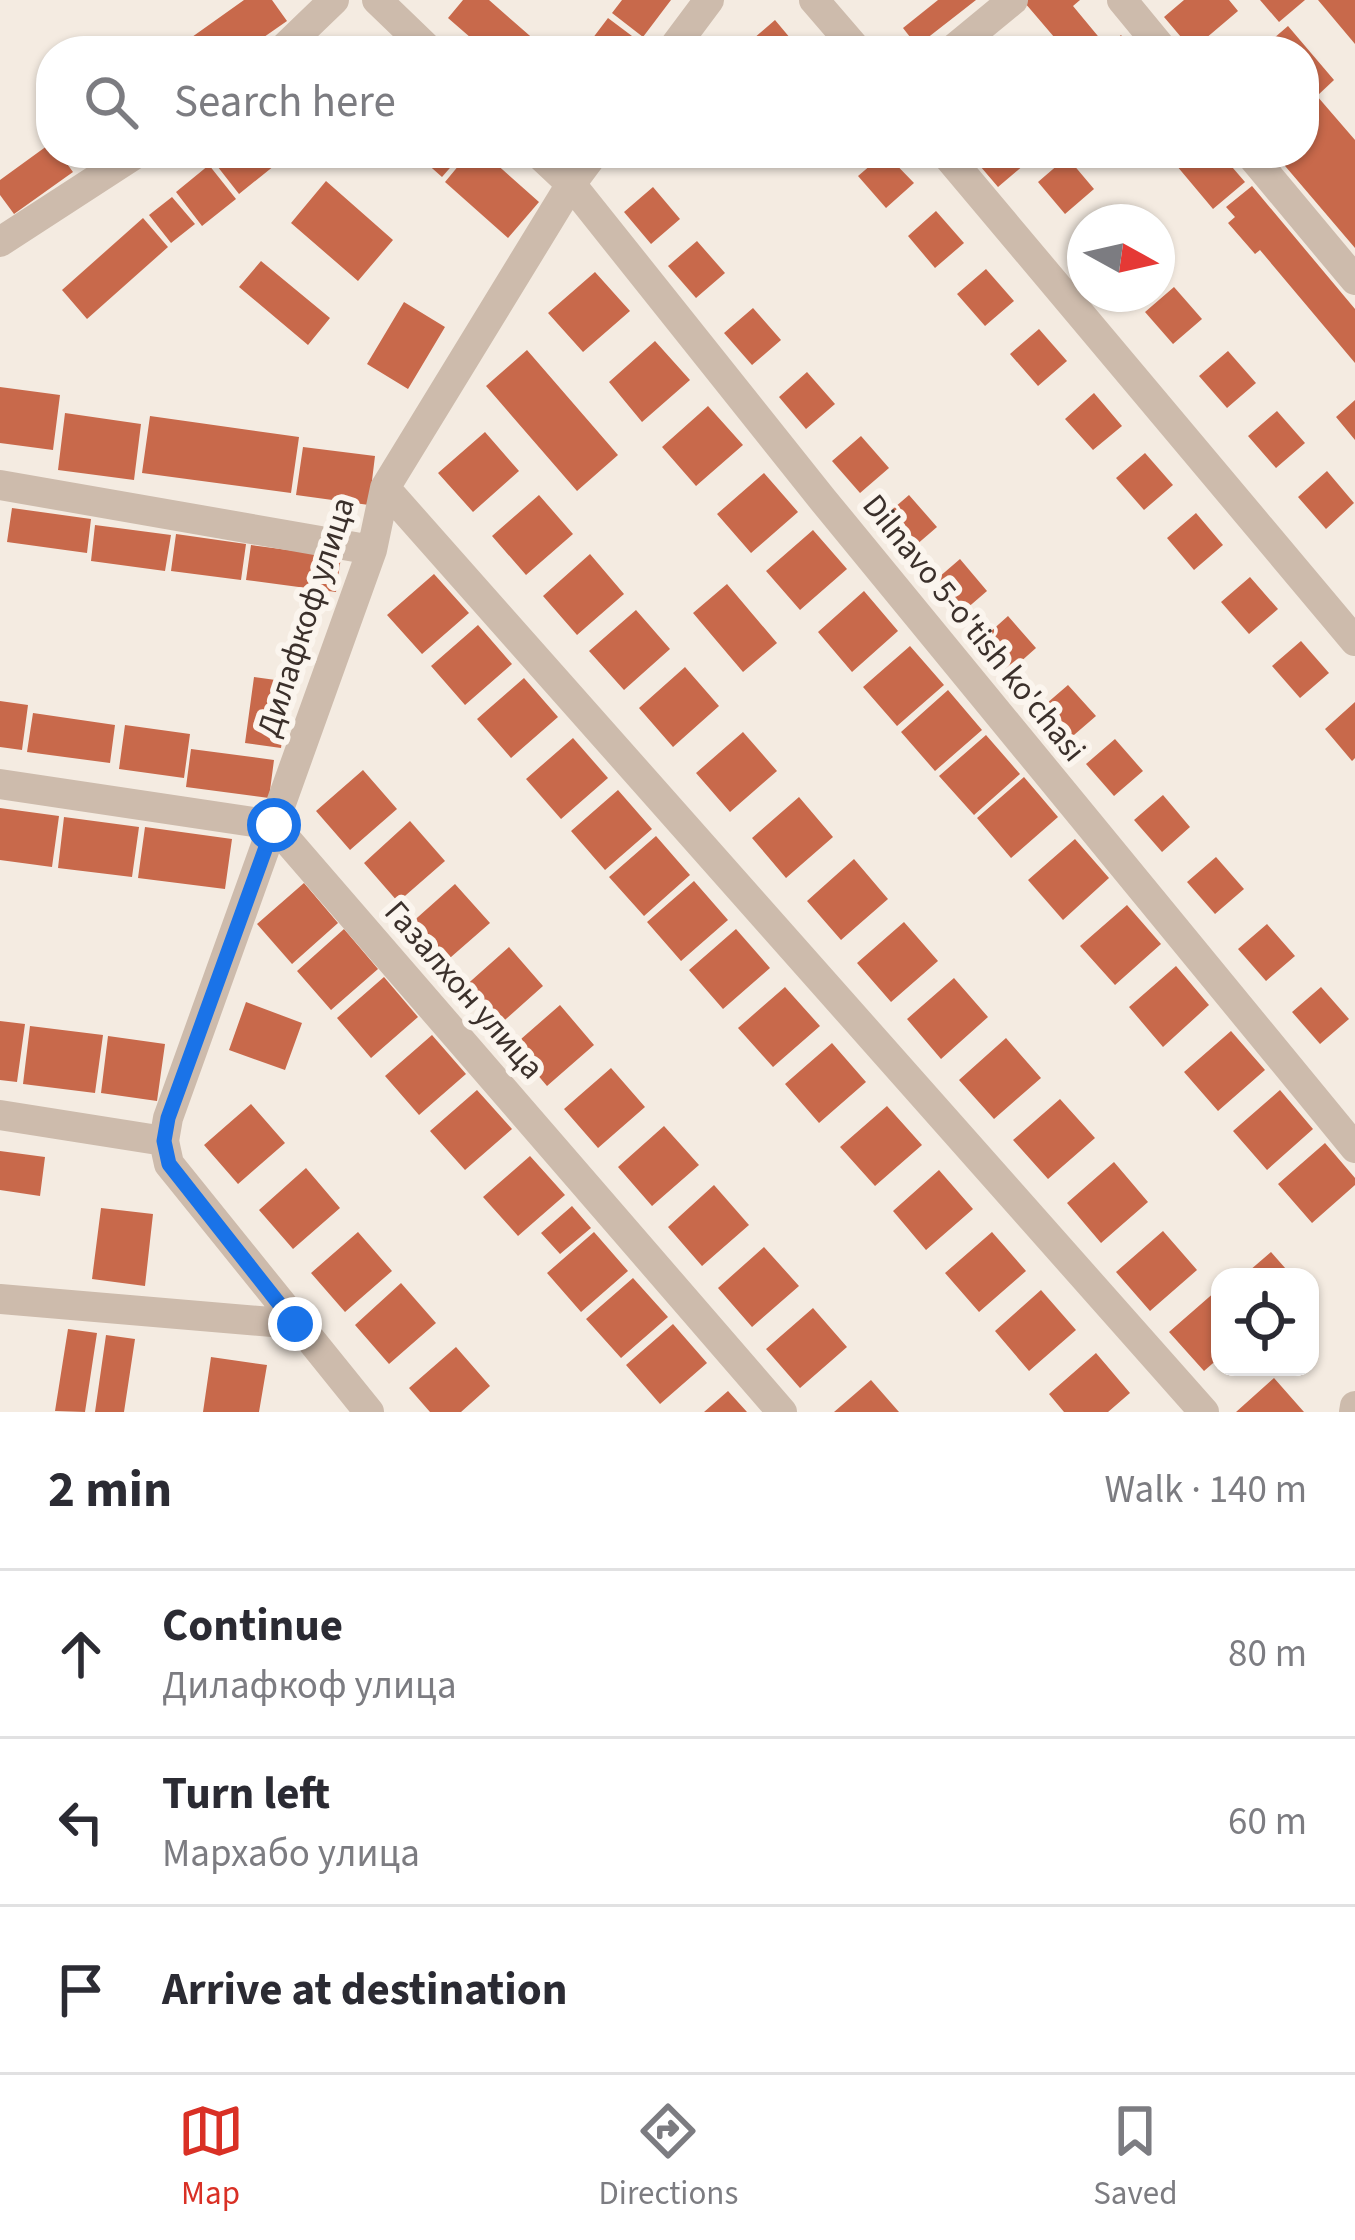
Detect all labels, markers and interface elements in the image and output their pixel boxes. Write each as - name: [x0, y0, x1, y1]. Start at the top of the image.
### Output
- search box: [36, 36, 1319, 168]
- icon: search: [78, 69, 144, 135]
- text: Search here: [174, 70, 396, 134]
- north arrow: [1067, 204, 1175, 312]
- street label: Dilnavo 5-o'tish ko'chasi: [851, 484, 1097, 772]
- street label: Дилафкоф улица: [245, 491, 367, 743]
- route start: [247, 798, 301, 852]
- street label: Газалхон улица: [373, 890, 555, 1090]
- map controls: [1211, 1268, 1319, 1376]
- button: locate: [1211, 1268, 1319, 1376]
- route end: [268, 1297, 322, 1351]
- text: 2 min: [48, 1454, 172, 1526]
- text: Walk · 140 m: [1104, 1462, 1307, 1518]
- text: Continue: [162, 1594, 343, 1658]
- icon: ahead: [48, 1621, 114, 1687]
- text: 80 m: [1228, 1626, 1307, 1682]
- text: Дилафкоф улица: [162, 1658, 457, 1714]
- text: Turn left: [162, 1762, 330, 1826]
- icon: left: [48, 1789, 114, 1855]
- text: 60 m: [1228, 1794, 1307, 1850]
- text: Мархабо улица: [162, 1826, 420, 1882]
- icon: arrive: [48, 1957, 114, 2023]
- text: Arrive at destination: [162, 1958, 567, 2022]
- tab: Map: [178, 2098, 244, 2217]
- tab: Directions: [599, 2098, 738, 2217]
- tab: Saved: [1093, 2098, 1177, 2217]

